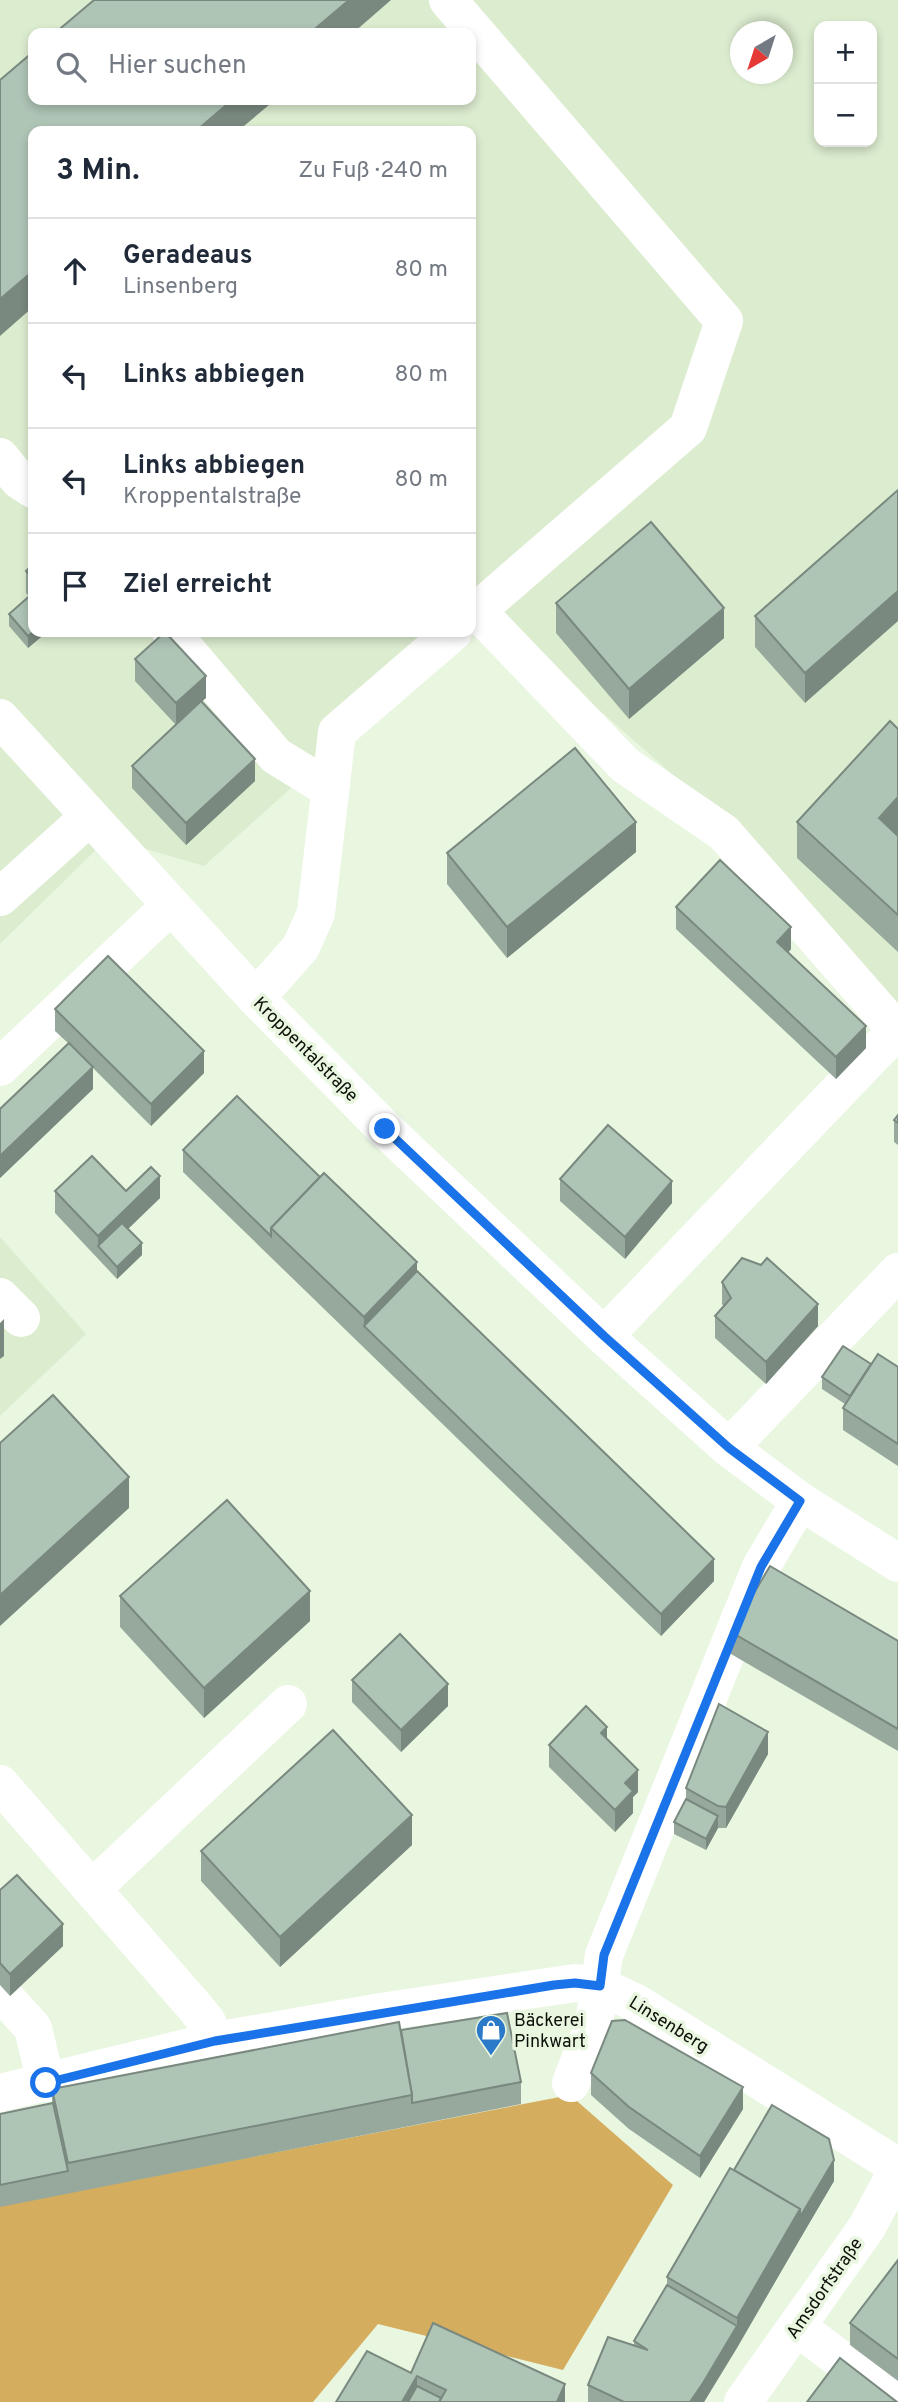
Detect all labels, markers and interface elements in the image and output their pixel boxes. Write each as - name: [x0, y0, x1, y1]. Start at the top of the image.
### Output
- north arrow: [730, 21, 793, 84]
- map controls: [814, 21, 877, 147]
- button: +: [814, 21, 877, 84]
- search box: [28, 28, 476, 105]
- icon: search: [52, 48, 90, 86]
- text: Hier suchen: [108, 50, 247, 83]
- button: −: [814, 84, 877, 147]
- text: 3 Min.: [56, 153, 140, 190]
- text: Zu Fuß · 240 m: [298, 157, 448, 186]
- text: Geradeaus: [123, 240, 252, 273]
- icon: ahead: [56, 252, 94, 290]
- text: 80 m: [395, 256, 448, 285]
- text: Linsenberg: [123, 273, 238, 302]
- icon: left: [56, 357, 94, 395]
- text: Links abbiegen: [123, 359, 305, 392]
- text: 80 m: [395, 361, 448, 390]
- text: Links abbiegen: [123, 450, 305, 483]
- icon: left: [56, 462, 94, 500]
- text: 80 m: [395, 466, 448, 495]
- text: Kroppentalstraße: [123, 483, 301, 512]
- icon: arrive: [56, 567, 94, 605]
- text: Ziel erreicht: [123, 569, 272, 602]
- street label: Kroppentalstraße: [247, 993, 362, 1108]
- route end: [369, 1113, 400, 1144]
- street label: Linsenberg: [624, 1992, 712, 2059]
- place label: Bäckerei Pinkwart: [514, 2010, 586, 2054]
- shop icon: Bäckerei Pinkwart: [474, 2013, 508, 2057]
- route start: [30, 2067, 61, 2098]
- street label: Amsdorfstraße: [782, 2234, 869, 2344]

